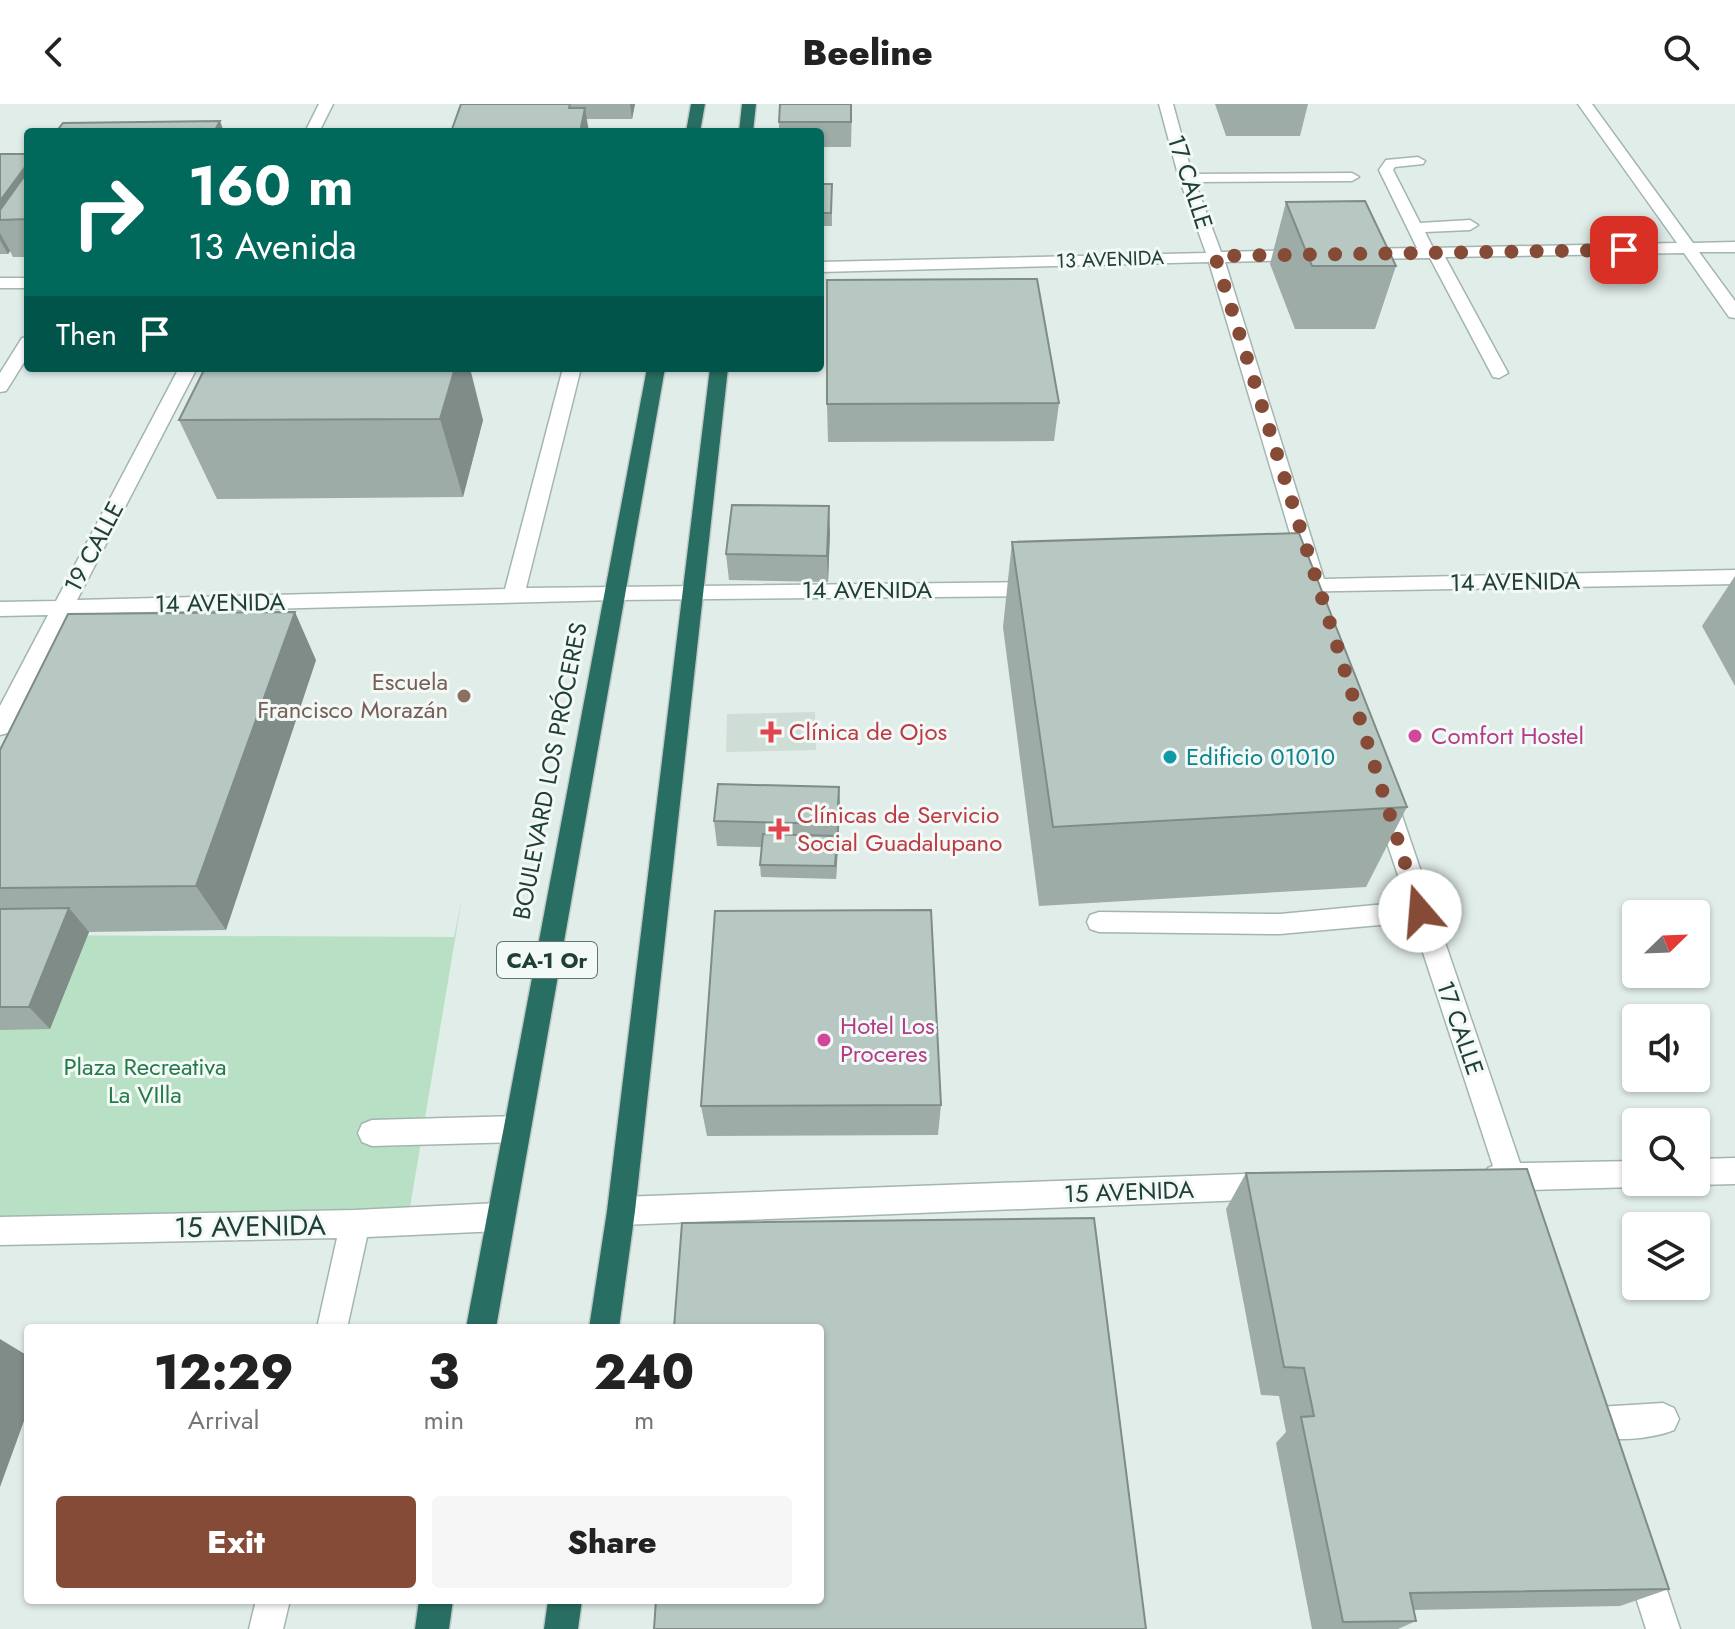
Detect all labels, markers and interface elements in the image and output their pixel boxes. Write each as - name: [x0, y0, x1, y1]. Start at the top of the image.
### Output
- text: Beeline: [802, 26, 933, 78]
- icon: back: [32, 30, 76, 74]
- icon: search: [1659, 30, 1703, 74]
- street label: 17 CALLE: [1159, 130, 1222, 234]
- text: 160 m: [188, 145, 354, 226]
- icon: right: [56, 160, 160, 264]
- pin: [1590, 216, 1658, 284]
- text: 13 Avenida: [188, 220, 357, 272]
- icon: arrive: [1602, 228, 1646, 272]
- street label: 13 AVENIDA: [1056, 243, 1165, 276]
- icon: arrive: [133, 312, 177, 356]
- text: Then: [56, 313, 117, 356]
- street label: 19 CALLE: [55, 495, 132, 598]
- street label: 14 AVENIDA: [1449, 563, 1581, 600]
- street label: 14 AVENIDA: [802, 572, 932, 607]
- street label: 14 AVENIDA: [154, 584, 286, 621]
- street label: BOULEVARD LOS PRÓCERES: [504, 619, 595, 922]
- place label: Escuela Francisco Morazán: [257, 664, 448, 727]
- marker: Escuela Francisco Morazán: [455, 687, 473, 705]
- place label: Clínica de Ojos: [789, 714, 947, 749]
- place label: Comfort Hostel: [1431, 718, 1584, 753]
- marker: Clínica de Ojos: [760, 721, 782, 743]
- marker: Comfort Hostel: [1406, 727, 1424, 745]
- place label: Edificio 01010: [1186, 739, 1335, 774]
- marker: Edificio 01010: [1161, 748, 1179, 766]
- place label: Clínicas de Servicio Social Guadalupano: [797, 797, 1002, 860]
- marker: Clínicas de Servicio Social Guadalupano: [768, 818, 790, 840]
- position arrow: [1378, 869, 1462, 953]
- north arrow: [1622, 900, 1710, 988]
- map controls: [1622, 900, 1710, 1300]
- road number: CA-1 Or: [497, 942, 597, 978]
- street label: 17 CALLE: [1428, 976, 1493, 1080]
- button: sound: [1622, 1004, 1710, 1092]
- place label: Hotel Los Proceres: [840, 1008, 935, 1071]
- marker: Hotel Los Proceres: [815, 1031, 833, 1049]
- park label: Plaza Recreativa La VIlla: [63, 1049, 227, 1112]
- button: search: [1622, 1108, 1710, 1196]
- street label: 15 AVENIDA: [1063, 1172, 1195, 1211]
- street label: 15 AVENIDA: [174, 1205, 327, 1248]
- button: layers: [1622, 1212, 1710, 1300]
- text: 12:29: [154, 1338, 294, 1407]
- text: 3: [428, 1338, 459, 1407]
- text: 240: [594, 1338, 694, 1407]
- text: Arrival: [188, 1401, 260, 1439]
- text: min: [423, 1401, 464, 1439]
- text: m: [634, 1401, 654, 1439]
- button: Exit: [56, 1496, 416, 1588]
- button: Share: [432, 1496, 792, 1588]

